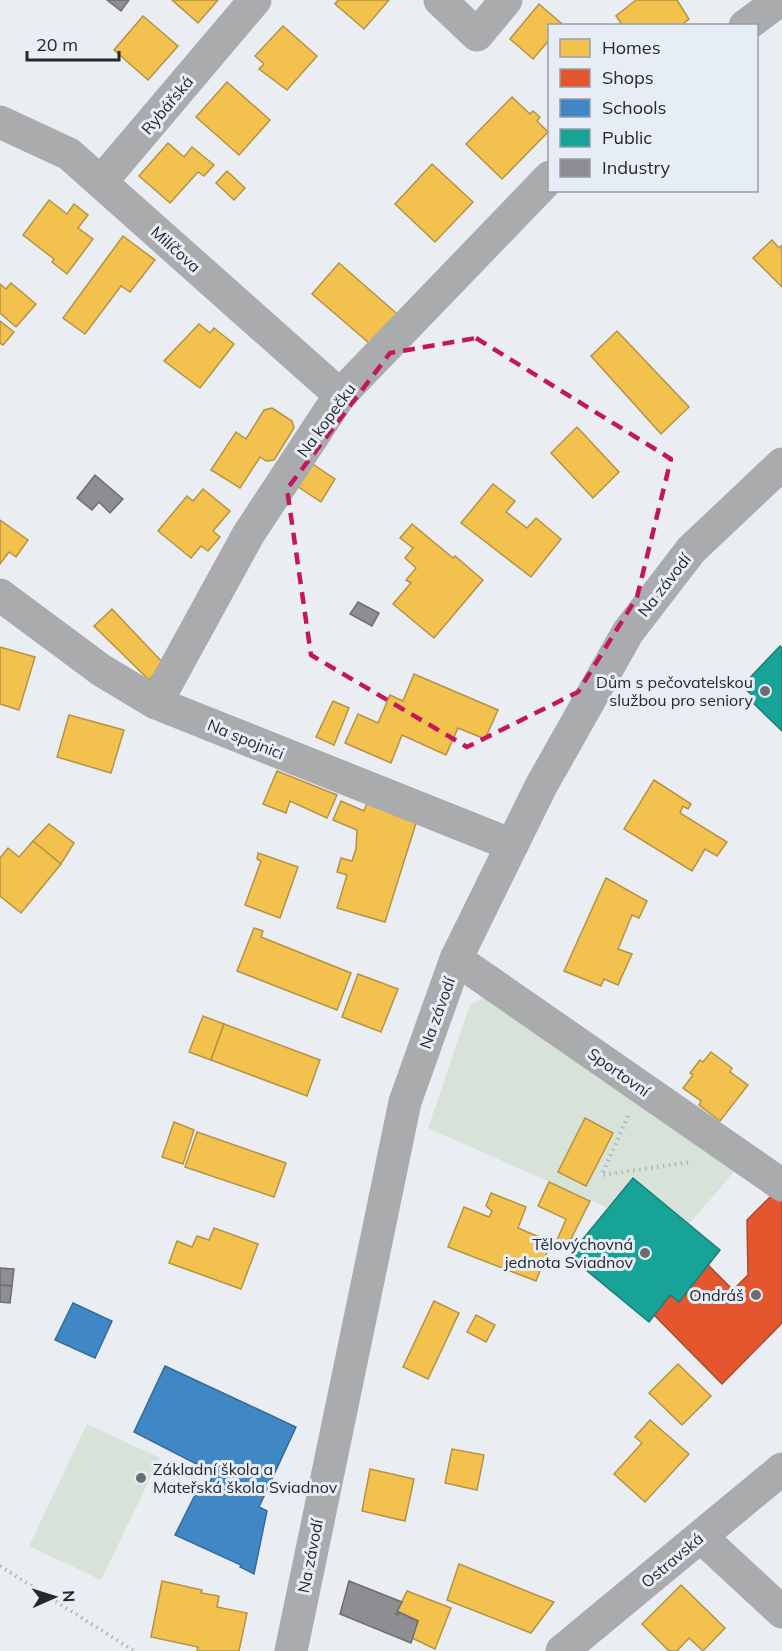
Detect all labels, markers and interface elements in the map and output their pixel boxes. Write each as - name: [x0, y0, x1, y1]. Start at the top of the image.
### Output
- scale bar: [27, 24, 118, 62]
- legend: [548, 24, 758, 192]
- text: 20 m: [36, 33, 78, 56]
- text: Homes: [602, 36, 661, 59]
- text: Shops: [602, 66, 654, 89]
- street label: Rybářská: [137, 72, 197, 138]
- text: Schools: [602, 96, 667, 119]
- text: Public: [602, 126, 652, 149]
- text: Industry: [602, 156, 671, 179]
- street label: Milíčova: [147, 222, 205, 276]
- street label: Na kopečku: [292, 379, 360, 461]
- street label: Na závodí: [633, 549, 696, 621]
- place label: Dům s pečovatelskou službou pro seniory: [596, 672, 753, 710]
- marker: Dům s pečovatelskou službou pro seniory: [758, 684, 772, 698]
- street label: Na spojnici: [205, 715, 287, 763]
- street label: Na závodí: [415, 973, 460, 1051]
- street label: Sportovní: [584, 1043, 655, 1101]
- place label: Tělovýchovná jednota Sviadnov: [504, 1234, 633, 1272]
- marker: Tělovýchovná jednota Sviadnov: [638, 1246, 652, 1260]
- place label: Ondráš: [689, 1285, 744, 1305]
- marker: Ondráš: [749, 1288, 763, 1302]
- place label: Základní škola a Mateřská škola Sviadnov: [153, 1459, 338, 1497]
- marker: Základní škola a Mateřská škola Sviadnov: [134, 1471, 148, 1485]
- street label: Na závodí: [293, 1516, 327, 1595]
- street label: Ostravská: [637, 1528, 707, 1592]
- north arrow: [24, 1567, 84, 1627]
- text: N: [59, 1590, 79, 1603]

